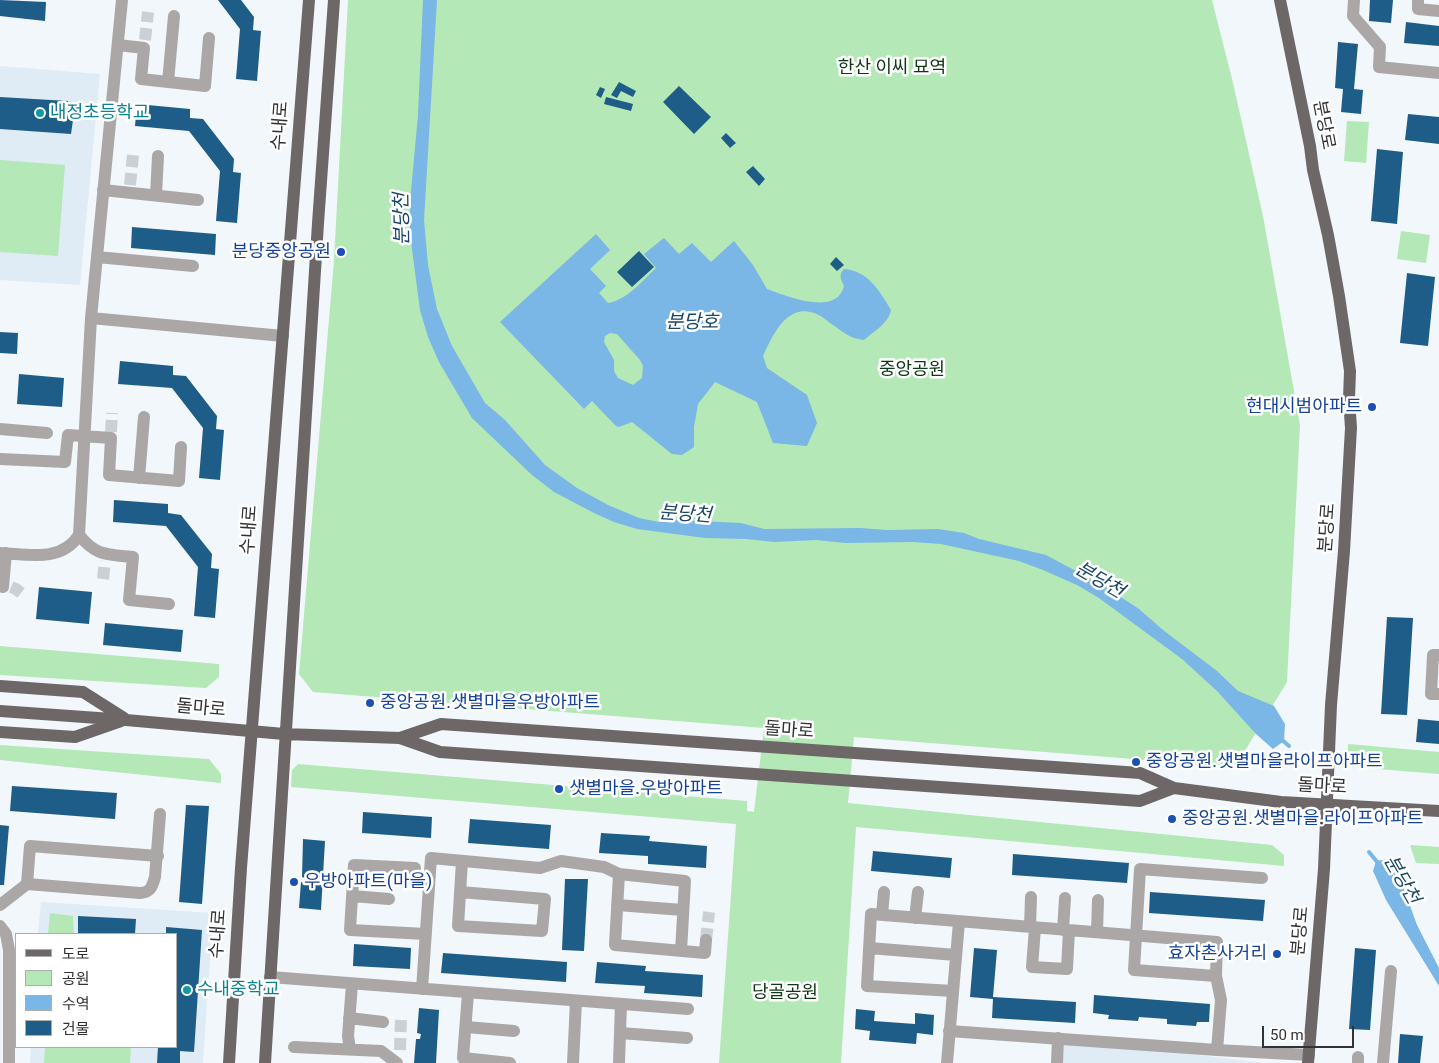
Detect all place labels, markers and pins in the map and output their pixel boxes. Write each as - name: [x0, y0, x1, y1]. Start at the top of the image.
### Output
- place label: 내정초등학교: [50, 102, 149, 124]
- marker: 내정초등학교: [34, 107, 46, 119]
- place label: 분당중앙공원: [232, 241, 331, 263]
- marker: 분당중앙공원: [335, 246, 347, 258]
- place label: 현대시범아파트: [1246, 396, 1362, 418]
- marker: 현대시범아파트: [1366, 401, 1378, 413]
- place label: 중앙공원.샛별마을우방아파트: [380, 692, 600, 714]
- marker: 중앙공원.샛별마을우방아파트: [364, 697, 376, 709]
- place label: 중앙공원.샛별마을라이프아파트: [1146, 751, 1383, 773]
- marker: 중앙공원.샛별마을라이프아파트: [1130, 756, 1142, 768]
- place label: 샛별마을.우방아파트: [569, 778, 723, 800]
- marker: 샛별마을.우방아파트: [553, 783, 565, 795]
- place label: 중앙공원.샛별마을.라이프아파트: [1182, 808, 1423, 830]
- marker: 중앙공원.샛별마을.라이프아파트: [1166, 813, 1178, 825]
- place label: 우방아파트(마을): [304, 871, 432, 893]
- marker: 우방아파트(마을): [288, 876, 300, 888]
- place label: 효자촌사거리: [1168, 943, 1267, 965]
- marker: 효자촌사거리: [1271, 948, 1283, 960]
- place label: 수내중학교: [197, 979, 280, 1001]
- marker: 수내중학교: [181, 984, 193, 996]

